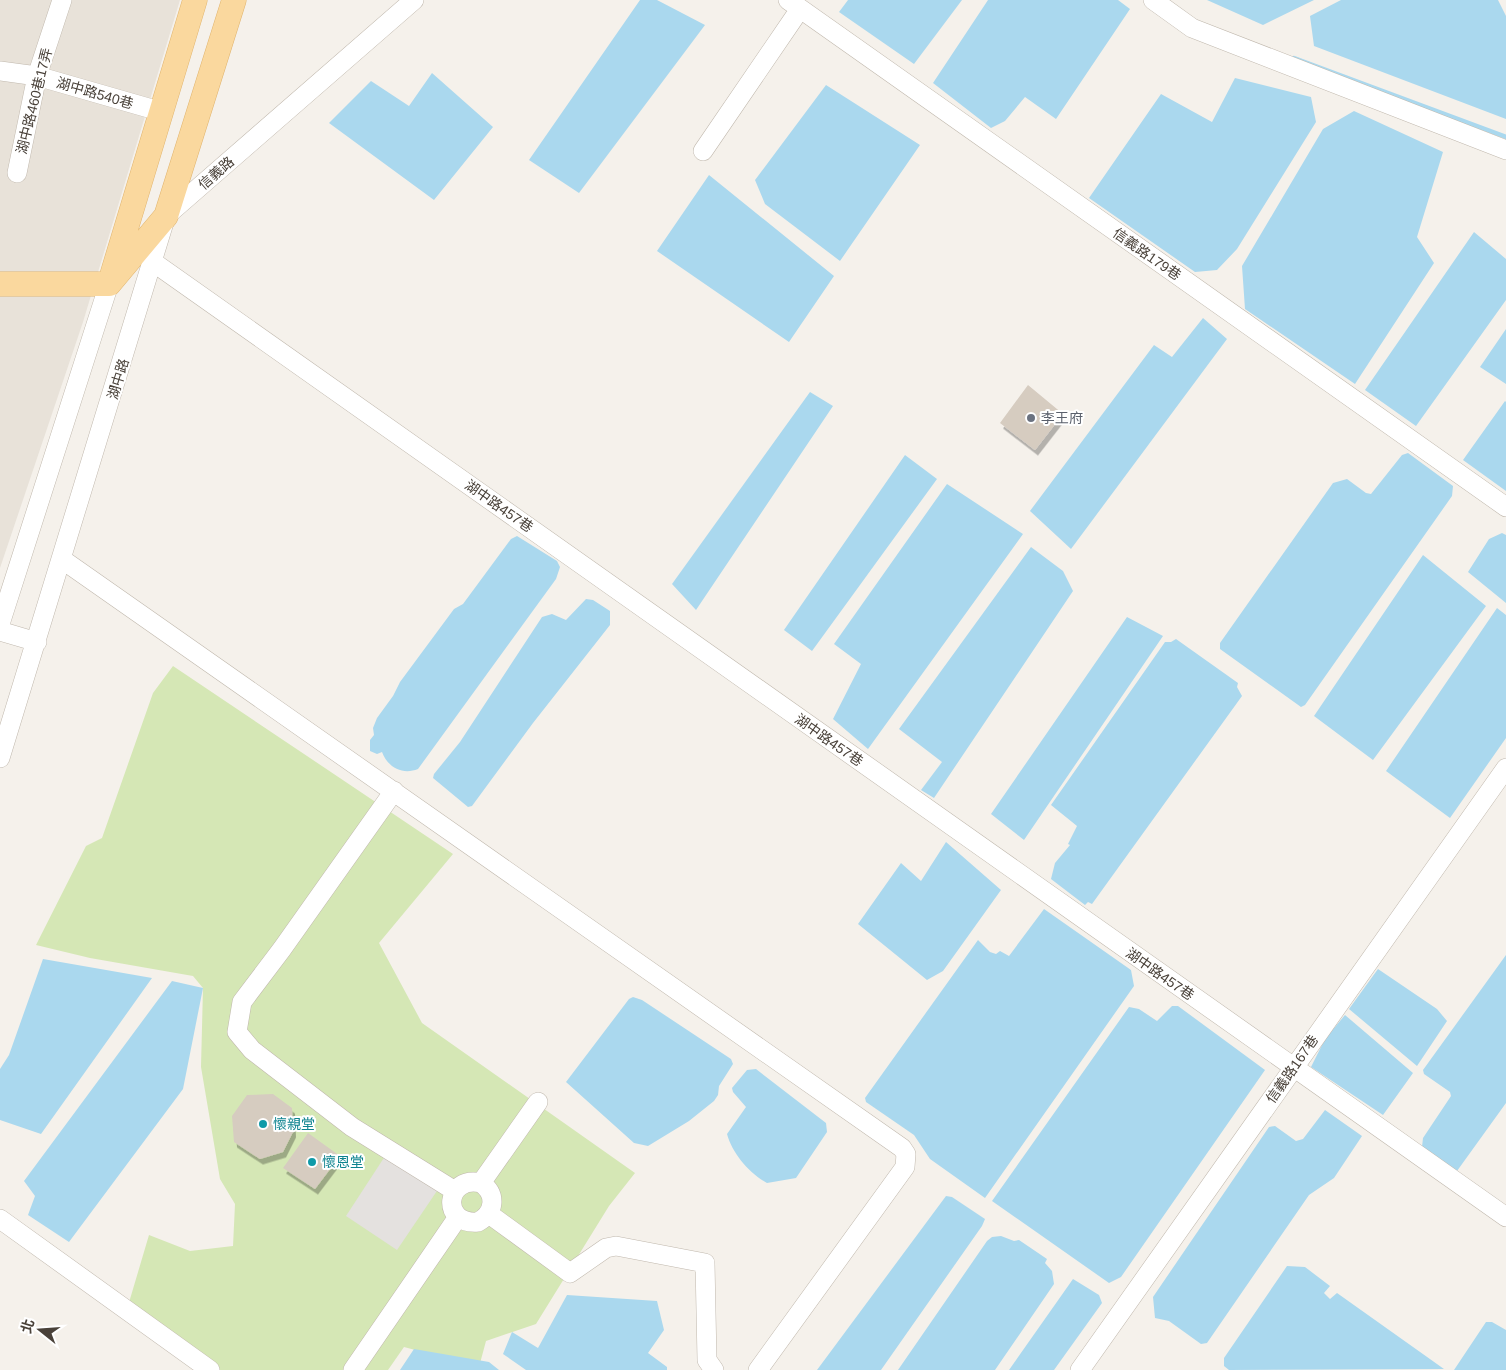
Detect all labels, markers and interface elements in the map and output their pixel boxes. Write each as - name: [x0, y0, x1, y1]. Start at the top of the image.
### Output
- street label: 湖中路460巷17弄: [13, 46, 55, 156]
- street label: 湖中路540巷: [55, 74, 135, 112]
- street label: 信義路: [195, 153, 237, 193]
- street label: 信義路179巷: [1110, 225, 1184, 283]
- street label: 湖中路: [104, 357, 132, 401]
- place label: 李王府: [1041, 410, 1083, 426]
- marker: 李王府: [1025, 412, 1037, 424]
- street label: 湖中路457巷: [462, 477, 536, 535]
- street label: 湖中路457巷: [792, 711, 866, 769]
- street label: 湖中路457巷: [1123, 945, 1197, 1003]
- street label: 信義路167巷: [1263, 1032, 1321, 1106]
- place label: 懷親堂: [273, 1116, 315, 1132]
- marker: 懷親堂: [257, 1118, 269, 1130]
- place label: 懷恩堂: [322, 1154, 364, 1170]
- marker: 懷恩堂: [306, 1156, 318, 1168]
- north arrow: [15, 1305, 65, 1355]
- text: 北: [18, 1317, 37, 1335]

